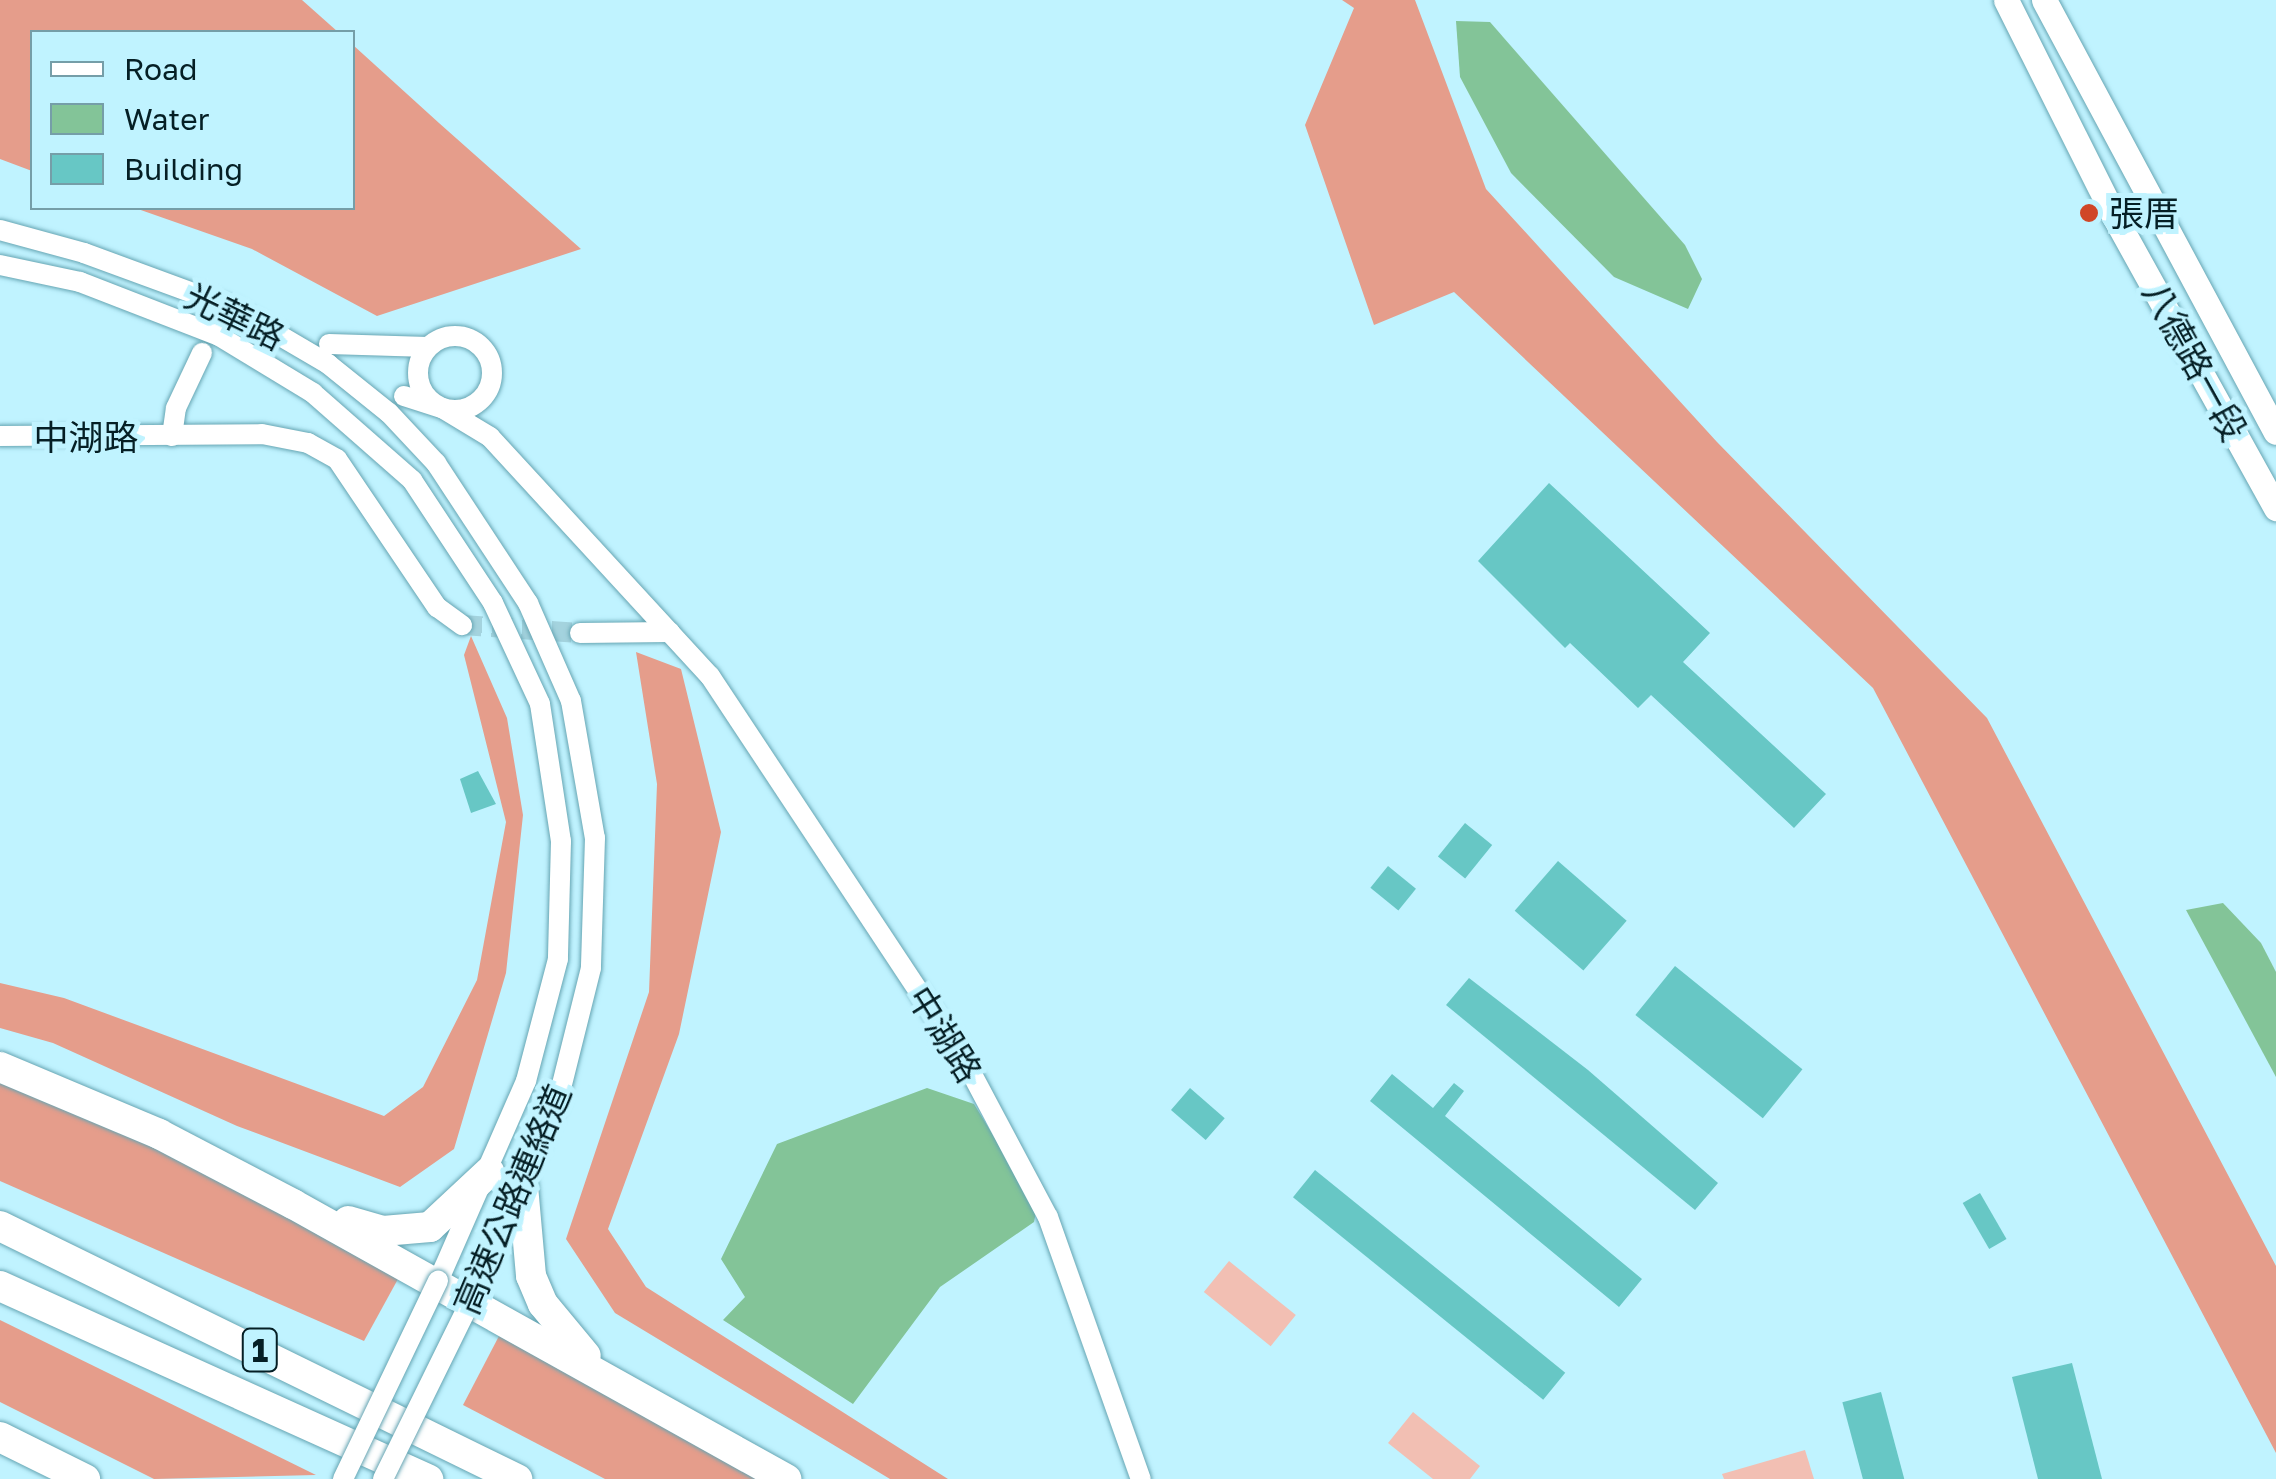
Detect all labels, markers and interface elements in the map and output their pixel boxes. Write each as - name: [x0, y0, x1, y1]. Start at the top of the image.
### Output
- legend: [30, 30, 355, 210]
- text: Road: [124, 51, 198, 87]
- text: Water: [124, 101, 209, 137]
- text: Building: [124, 151, 243, 187]
- place label: 張厝: [2109, 192, 2179, 234]
- marker: 張厝: [2078, 202, 2100, 224]
- street label: 光華路: [179, 274, 291, 358]
- street label: 八德路一段: [2134, 274, 2256, 448]
- street label: 中湖路: [34, 416, 138, 458]
- street label: 中湖路: [899, 978, 991, 1090]
- street label: 高速公路連絡道: [445, 1078, 579, 1320]
- road number: 1: [240, 1323, 280, 1377]

